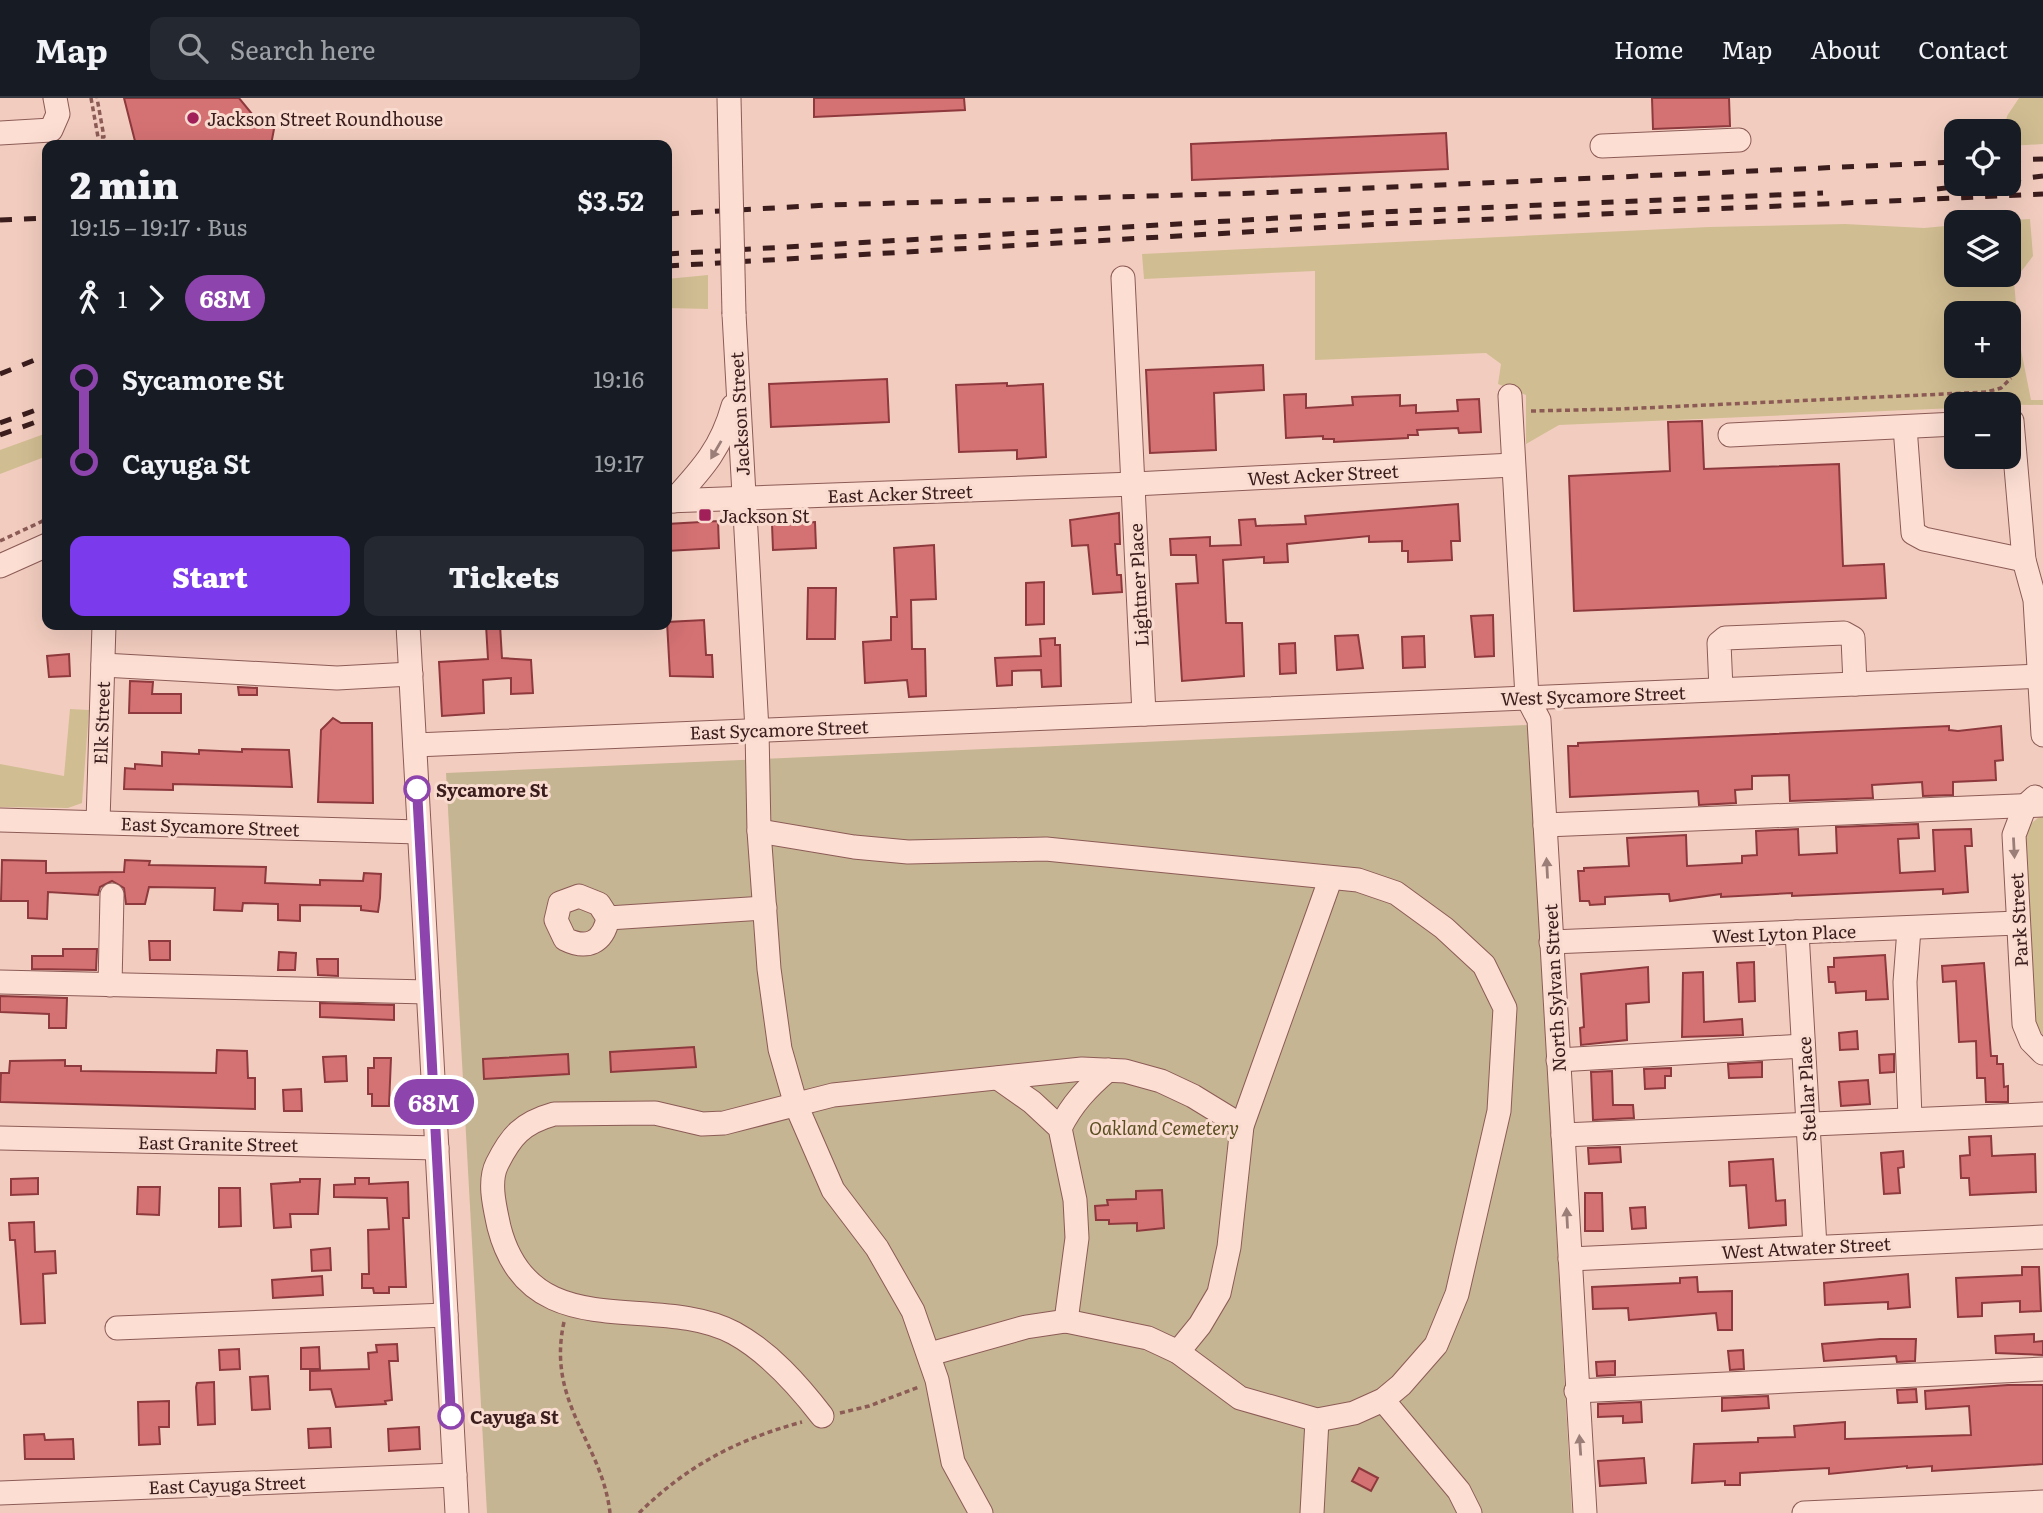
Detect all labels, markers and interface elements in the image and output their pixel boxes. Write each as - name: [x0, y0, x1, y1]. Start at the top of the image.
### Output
- search box: [150, 17, 640, 80]
- text: Map: [35, 24, 108, 73]
- icon: search: [174, 29, 212, 67]
- text: Search here: [230, 29, 376, 68]
- text: Home: [1614, 31, 1683, 66]
- text: Map: [1721, 31, 1772, 66]
- text: About: [1810, 31, 1880, 66]
- text: Contact: [1918, 31, 2008, 66]
- place label: Jackson Street Roundhouse: [207, 105, 443, 132]
- marker: Jackson Street Roundhouse: [185, 110, 201, 126]
- map controls: [1944, 119, 2021, 469]
- button: locate: [1944, 119, 2021, 196]
- text: 2 min: [70, 154, 179, 211]
- text: $3.52: [578, 180, 644, 219]
- text: 19:15 – 19:17 · Bus: [70, 209, 247, 243]
- button: layers: [1944, 210, 2021, 287]
- icon: walk: [70, 279, 108, 317]
- icon: forward: [137, 279, 175, 317]
- text: 68M: [199, 280, 251, 315]
- text: 1: [118, 281, 127, 315]
- button: +: [1944, 301, 2021, 378]
- street label: Jackson Street: [722, 351, 756, 477]
- text: Sycamore St: [122, 359, 284, 398]
- text: 19:16: [593, 361, 644, 395]
- button: −: [1944, 392, 2021, 469]
- one-way arrow: [710, 440, 722, 459]
- text: Cayuga St: [122, 443, 250, 482]
- text: 19:17: [595, 445, 644, 479]
- street label: West Acker Street: [1247, 457, 1400, 491]
- street label: East Acker Street: [827, 477, 974, 509]
- place label: Jackson St: [719, 502, 810, 529]
- marker: Jackson St: [697, 507, 713, 523]
- street label: Lightner Place: [1121, 523, 1155, 647]
- button: Start: [70, 536, 350, 616]
- button: Tickets: [364, 536, 644, 616]
- street label: West Sycamore Street: [1500, 678, 1687, 712]
- street label: Elk Street: [86, 680, 116, 765]
- street label: East Sycamore Street: [689, 712, 870, 746]
- marker: Sycamore St: [404, 776, 430, 802]
- place label: Sycamore St: [436, 776, 548, 803]
- street label: East Sycamore Street: [120, 809, 301, 843]
- one-way arrow: [2009, 837, 2020, 859]
- one-way arrow: [1541, 857, 1552, 879]
- street label: Park Street: [2002, 871, 2034, 968]
- street label: North Sylvan Street: [1536, 902, 1572, 1073]
- street label: West Lyton Place: [1711, 917, 1857, 949]
- street label: Stellar Place: [1790, 1036, 1822, 1142]
- line badge: 68M: [394, 1079, 474, 1125]
- text: 68M: [408, 1084, 460, 1119]
- park label: Oakland Cemetery: [1089, 1114, 1239, 1141]
- street label: East Granite Street: [138, 1128, 299, 1158]
- one-way arrow: [1562, 1207, 1573, 1229]
- street label: West Atwater Street: [1721, 1229, 1892, 1265]
- marker: Cayuga St: [438, 1403, 464, 1429]
- place label: Cayuga St: [470, 1403, 559, 1430]
- one-way arrow: [1574, 1434, 1585, 1456]
- street label: East Cayuga Street: [148, 1468, 307, 1500]

